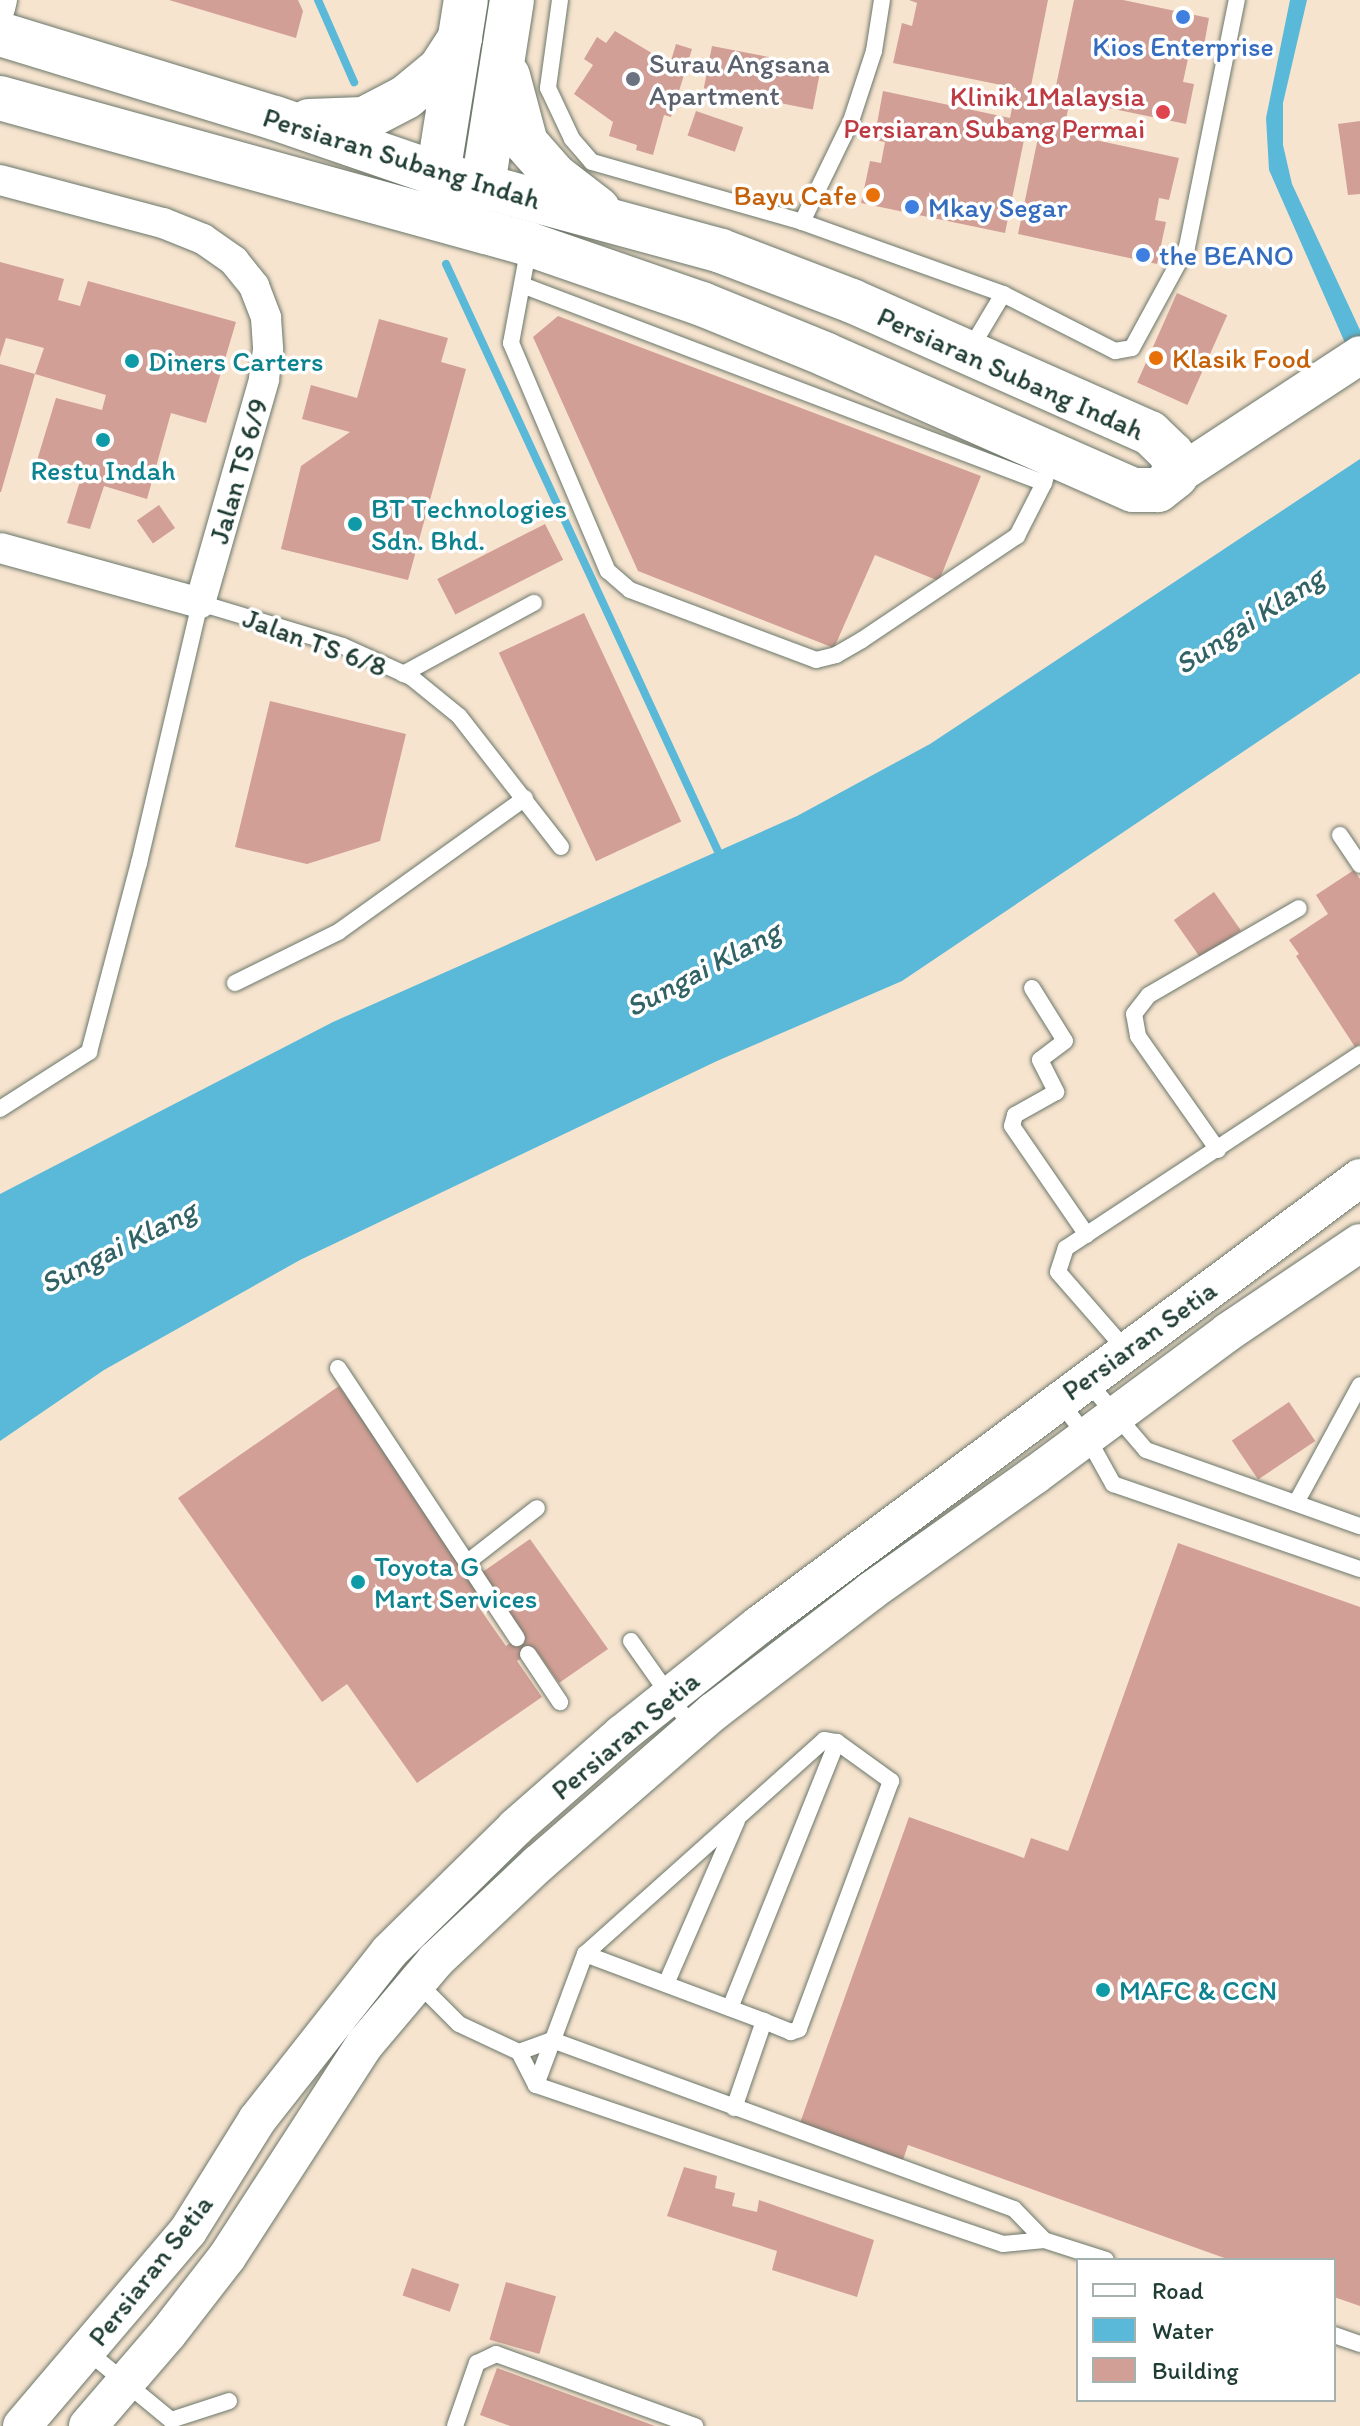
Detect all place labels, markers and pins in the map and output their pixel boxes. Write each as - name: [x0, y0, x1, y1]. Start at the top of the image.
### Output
- marker: Kios Enterprise: [1174, 8, 1192, 26]
- place label: Kios Enterprise: [1092, 29, 1274, 63]
- place label: Surau Angsana Apartment: [649, 46, 832, 112]
- marker: Surau Angsana Apartment: [624, 70, 642, 88]
- place label: Klinik 1Malaysia Persiaran Subang Permai: [845, 79, 1145, 145]
- marker: Klinik 1Malaysia Persiaran Subang Permai: [1152, 101, 1174, 123]
- place label: Bayu Cafe: [734, 178, 857, 212]
- marker: Bayu Cafe: [864, 186, 882, 204]
- place label: Mkay Segar: [928, 190, 1066, 224]
- marker: Mkay Segar: [903, 198, 921, 216]
- place label: the BEANO: [1159, 238, 1294, 272]
- marker: the BEANO: [1134, 246, 1152, 264]
- place label: Klasik Food: [1172, 341, 1310, 375]
- place label: Diners Carters: [148, 344, 323, 378]
- marker: Klasik Food: [1147, 349, 1165, 367]
- marker: Diners Carters: [123, 352, 141, 370]
- marker: Restu Indah: [94, 431, 112, 449]
- place label: Restu Indah: [30, 453, 176, 487]
- place label: BT Technologies Sdn. Bhd.: [371, 491, 564, 557]
- marker: BT Technologies Sdn. Bhd.: [346, 515, 364, 533]
- place label: Toyota G Mart Services: [374, 1549, 538, 1615]
- marker: Toyota G Mart Services: [349, 1573, 367, 1591]
- place label: MAFC & CCN: [1119, 1973, 1277, 2007]
- marker: MAFC & CCN: [1094, 1981, 1112, 1999]

